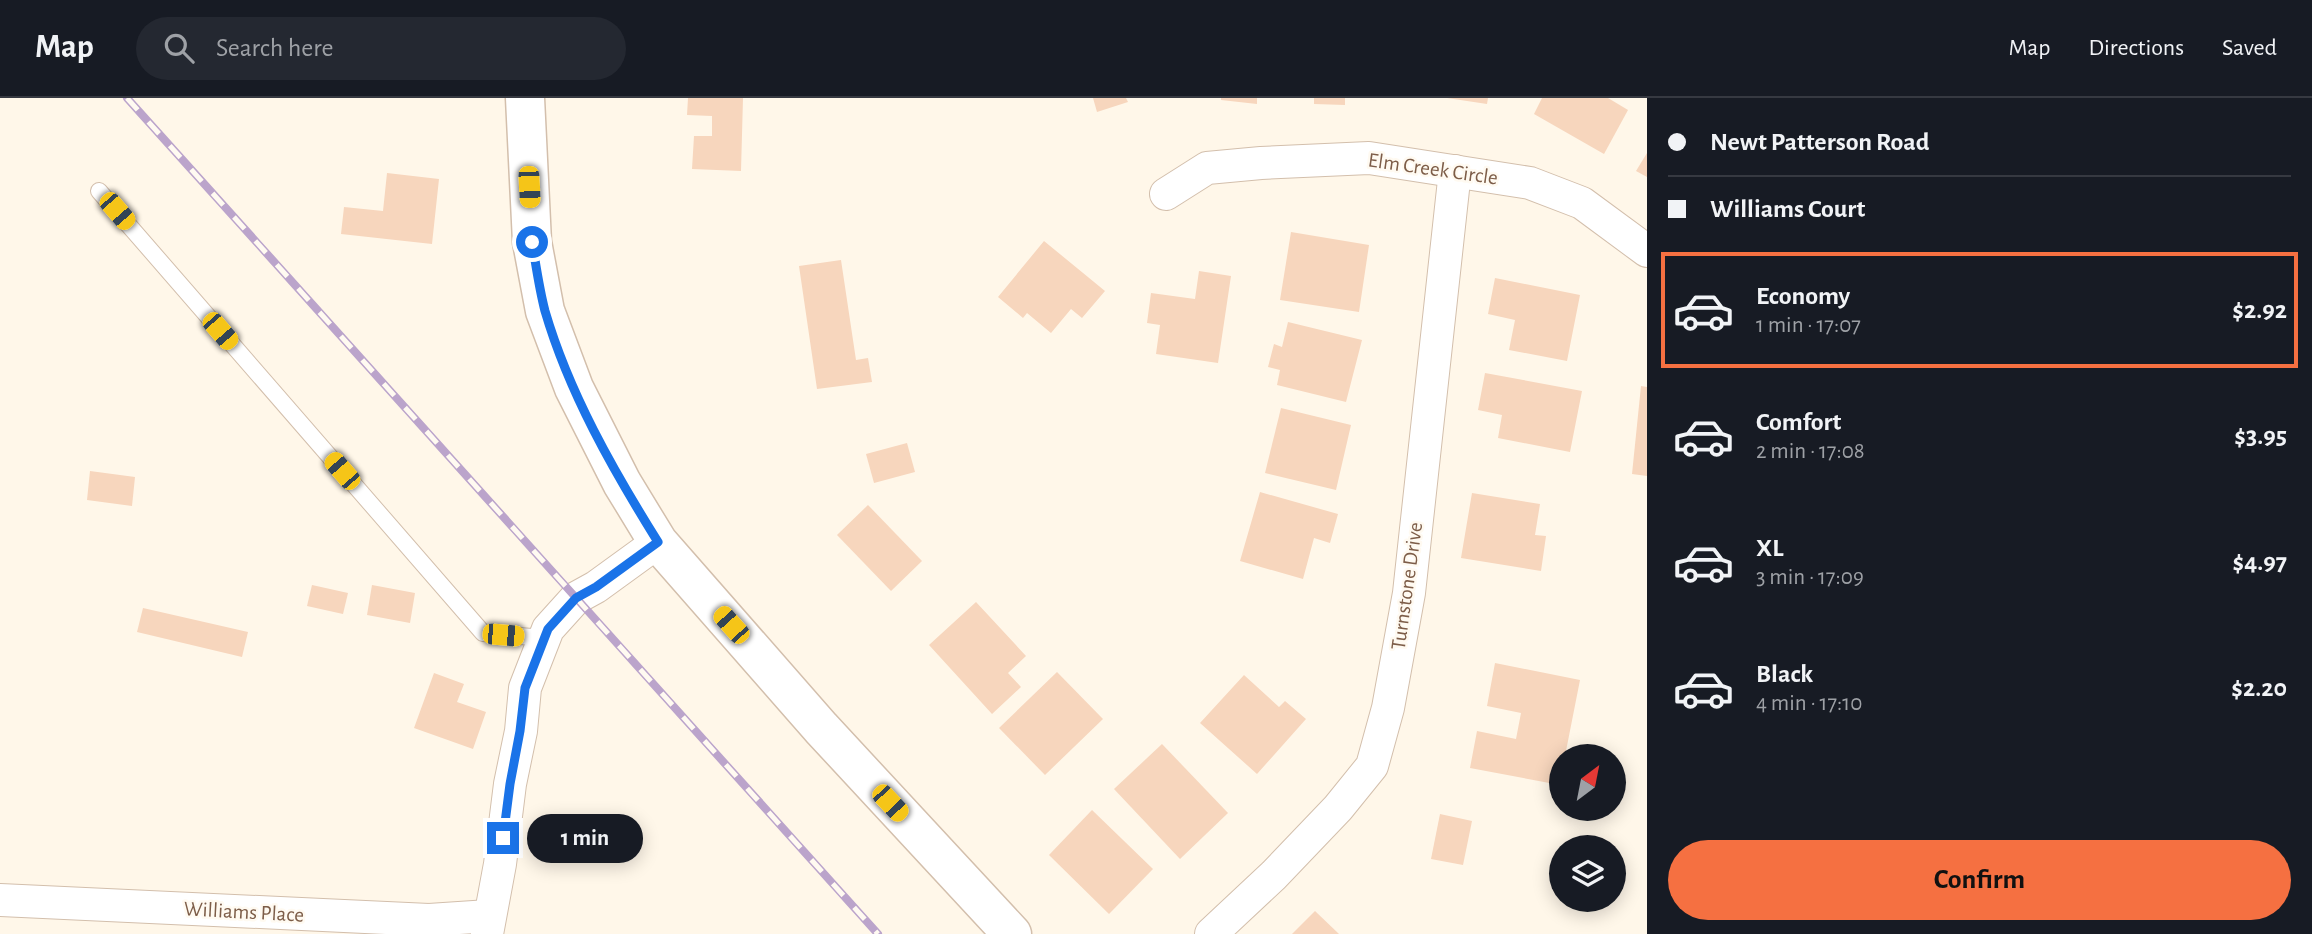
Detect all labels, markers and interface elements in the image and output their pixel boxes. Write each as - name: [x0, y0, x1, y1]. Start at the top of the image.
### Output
- search box: [136, 17, 626, 80]
- icon: search: [160, 29, 198, 67]
- text: Map: [35, 31, 94, 64]
- text: Search here: [216, 35, 334, 61]
- text: Map: [2008, 36, 2050, 60]
- text: Directions: [2088, 36, 2184, 60]
- text: Saved: [2222, 36, 2277, 60]
- text: Newt Patterson Road: [1710, 129, 1930, 155]
- street label: Elm Creek Circle: [1367, 149, 1499, 189]
- car: [518, 165, 541, 209]
- car: [96, 188, 139, 234]
- text: Williams Court: [1710, 196, 1865, 222]
- route start: [516, 226, 548, 258]
- icon: car: [1672, 279, 1735, 342]
- text: Economy: [1756, 283, 1850, 309]
- text: $2.92: [2232, 297, 2287, 323]
- car: [199, 308, 242, 354]
- text: 1 min · 17:07: [1756, 314, 1861, 337]
- icon: car: [1672, 405, 1735, 468]
- text: Comfort: [1756, 409, 1841, 435]
- text: $3.95: [2234, 423, 2287, 449]
- text: 2 min · 17:08: [1756, 440, 1865, 463]
- car: [321, 448, 364, 494]
- street label: Turnstone Drive: [1388, 521, 1426, 651]
- icon: car: [1672, 531, 1735, 594]
- text: XL: [1756, 535, 1783, 561]
- text: $4.97: [2232, 549, 2287, 575]
- text: 3 min · 17:09: [1756, 566, 1864, 589]
- car: [710, 602, 753, 648]
- car: [482, 623, 525, 647]
- icon: car: [1672, 657, 1735, 720]
- text: Black: [1756, 661, 1813, 687]
- text: $2.20: [2231, 675, 2287, 701]
- text: 4 min · 17:10: [1756, 692, 1862, 715]
- north arrow: [1549, 744, 1626, 821]
- map controls: [1549, 744, 1626, 912]
- car: [868, 780, 913, 826]
- callout: 1 min: [528, 814, 643, 862]
- route end: [487, 822, 519, 854]
- text: 1 min: [561, 827, 609, 850]
- button: layers: [1549, 835, 1626, 912]
- button: Confirm: [1668, 840, 2291, 920]
- street label: Williams Place: [183, 898, 305, 926]

